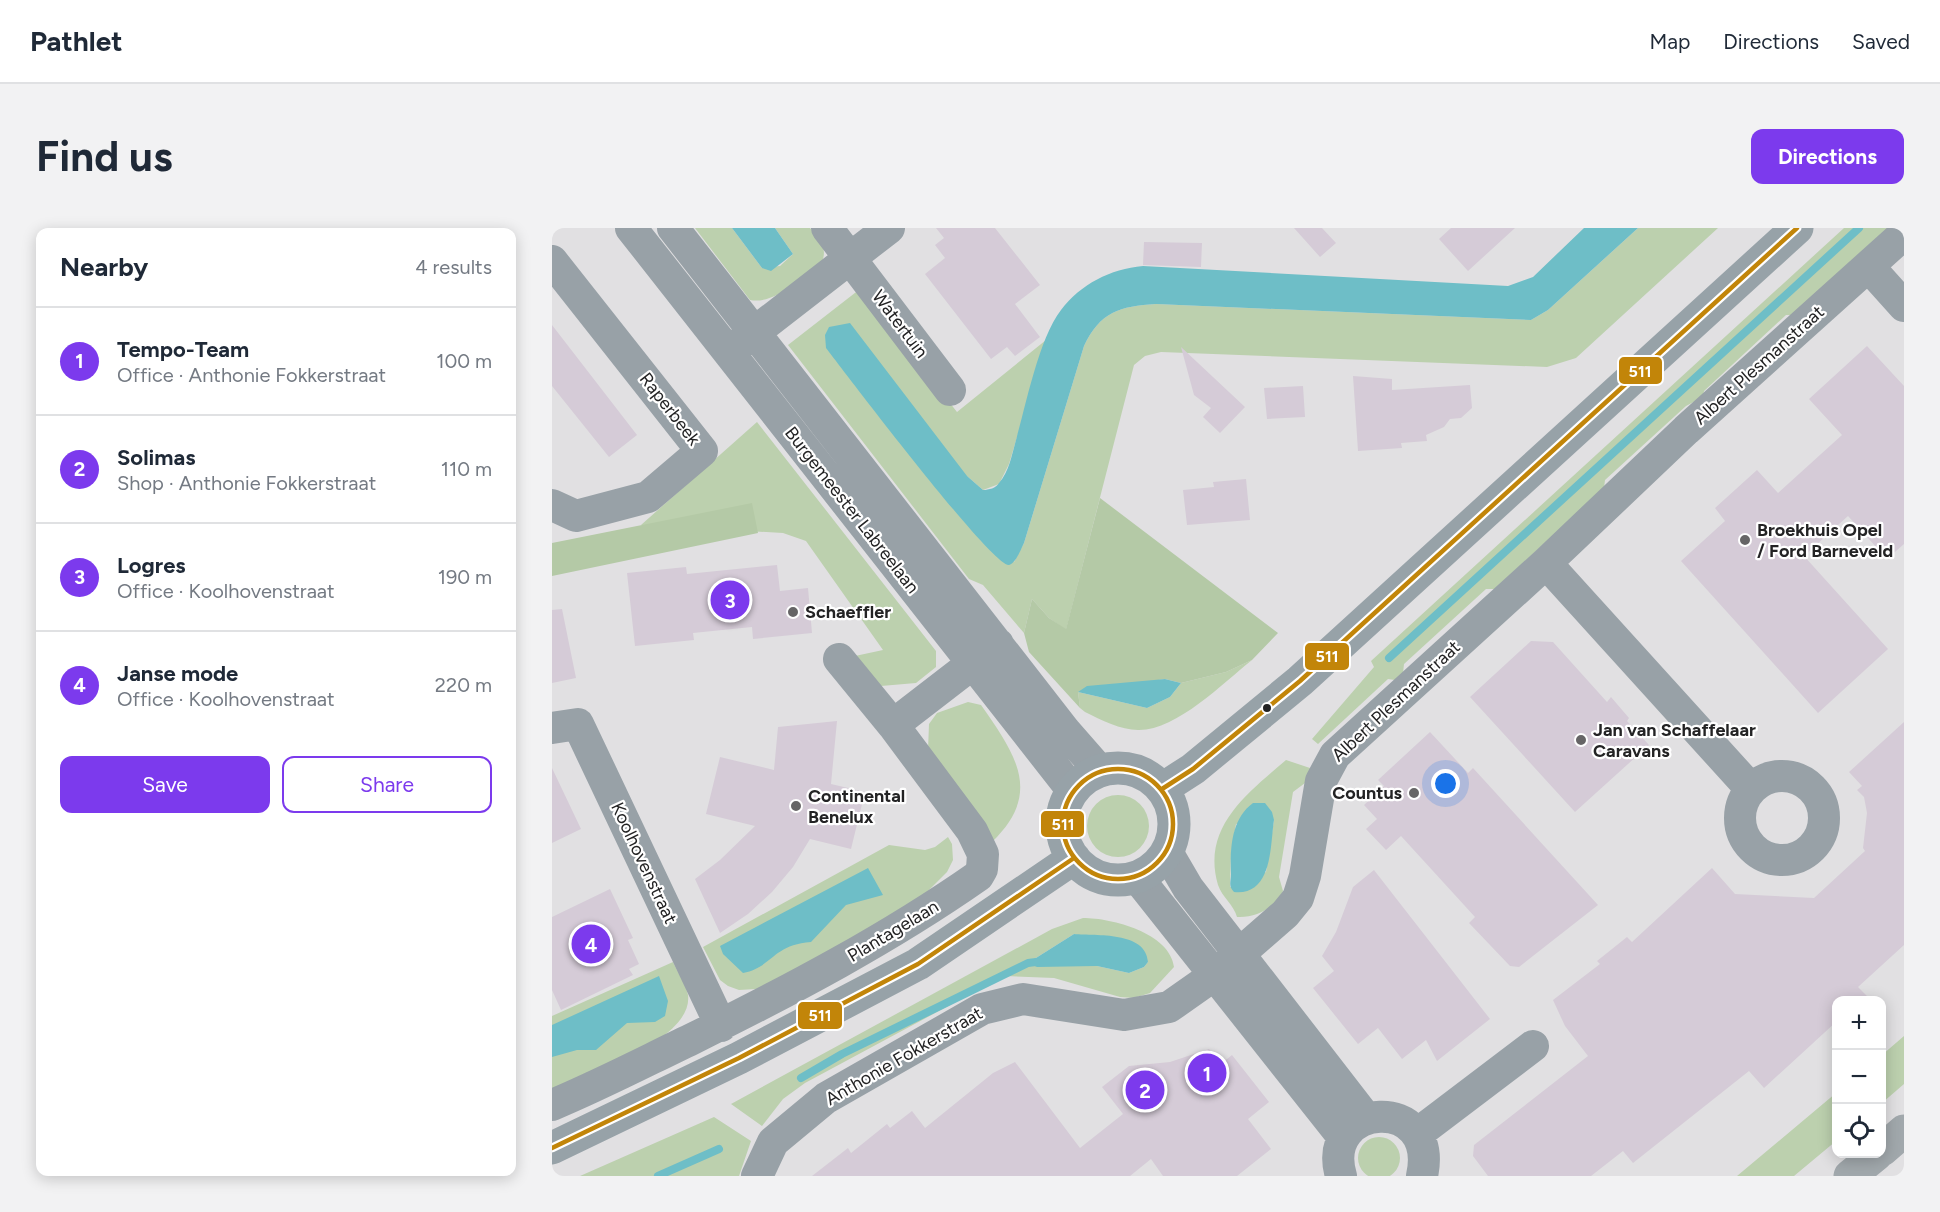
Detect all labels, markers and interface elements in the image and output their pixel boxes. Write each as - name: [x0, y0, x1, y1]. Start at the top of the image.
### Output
- text: Pathlet: [30, 24, 122, 58]
- text: Map: [1649, 29, 1690, 54]
- text: Directions: [1723, 29, 1819, 54]
- text: Saved: [1852, 29, 1910, 54]
- button: Directions: [1751, 129, 1904, 184]
- text: Find us: [36, 131, 173, 182]
- text: Nearby: [60, 251, 148, 283]
- text: 4 results: [415, 255, 492, 279]
- street label: Watertuin: [867, 286, 933, 362]
- street label: Albert Plesmanstraat: [1689, 301, 1829, 429]
- text: Tempo-Team: [117, 336, 249, 363]
- text: 1: [75, 349, 84, 373]
- text: 100 m: [436, 349, 492, 373]
- line badge: 511: [1618, 356, 1663, 385]
- text: 511: [1629, 362, 1651, 381]
- text: Office · Anthonie Fokkerstraat: [117, 363, 386, 387]
- street label: Raperbeek: [635, 368, 705, 450]
- street label: Burgemeester Labreelaan: [780, 422, 924, 598]
- text: Solimas: [117, 444, 195, 471]
- text: 2: [74, 457, 85, 481]
- text: 110 m: [441, 457, 492, 481]
- text: Shop · Anthonie Fokkerstraat: [117, 471, 376, 495]
- place label: Broekhuis Opel / Ford Barneveld: [1757, 519, 1893, 562]
- marker: Broekhuis Opel / Ford Barneveld: [1738, 533, 1752, 547]
- text: Logres: [117, 552, 186, 579]
- text: 3: [74, 565, 85, 589]
- text: 190 m: [438, 565, 492, 589]
- pin: 3: [710, 578, 750, 622]
- text: Office · Koolhovenstraat: [117, 579, 335, 603]
- place label: Schaeffler: [805, 601, 891, 623]
- marker: Schaeffler: [786, 605, 800, 619]
- street label: Albert Plesmanstraat: [1327, 636, 1465, 766]
- line badge: 511: [1304, 642, 1350, 671]
- text: 511: [1316, 647, 1338, 666]
- text: Janse mode: [117, 660, 238, 687]
- text: 4: [73, 673, 86, 697]
- text: 220 m: [435, 673, 492, 697]
- text: Office · Koolhovenstraat: [117, 687, 335, 711]
- unlabelled marker: [1261, 702, 1273, 714]
- place label: Jan van Schaffelaar Caravans: [1593, 719, 1756, 762]
- marker: Jan van Schaffelaar Caravans: [1574, 733, 1588, 747]
- button: Save: [60, 756, 270, 813]
- button: Share: [282, 756, 492, 813]
- your location: [1431, 769, 1460, 798]
- place label: Countus: [1332, 782, 1403, 804]
- place label: Continental Benelux: [808, 785, 905, 828]
- marker: Countus: [1407, 786, 1421, 800]
- street label: Koolhovenstraat: [606, 799, 682, 927]
- marker: Continental Benelux: [789, 799, 803, 813]
- line badge: 511: [1040, 810, 1085, 838]
- text: 511: [1052, 815, 1074, 834]
- street label: Plantagelaan: [843, 895, 943, 967]
- pin: 4: [572, 922, 610, 966]
- map controls: [1832, 996, 1886, 1158]
- button: +: [1832, 996, 1886, 1050]
- line badge: 511: [797, 1001, 843, 1030]
- street label: Anthonie Fokkerstraat: [822, 1002, 987, 1110]
- text: 511: [809, 1006, 831, 1025]
- pin: 1: [1188, 1050, 1226, 1096]
- button: −: [1832, 1050, 1886, 1104]
- pin: 2: [1126, 1068, 1164, 1112]
- button: locate: [1832, 1104, 1886, 1158]

